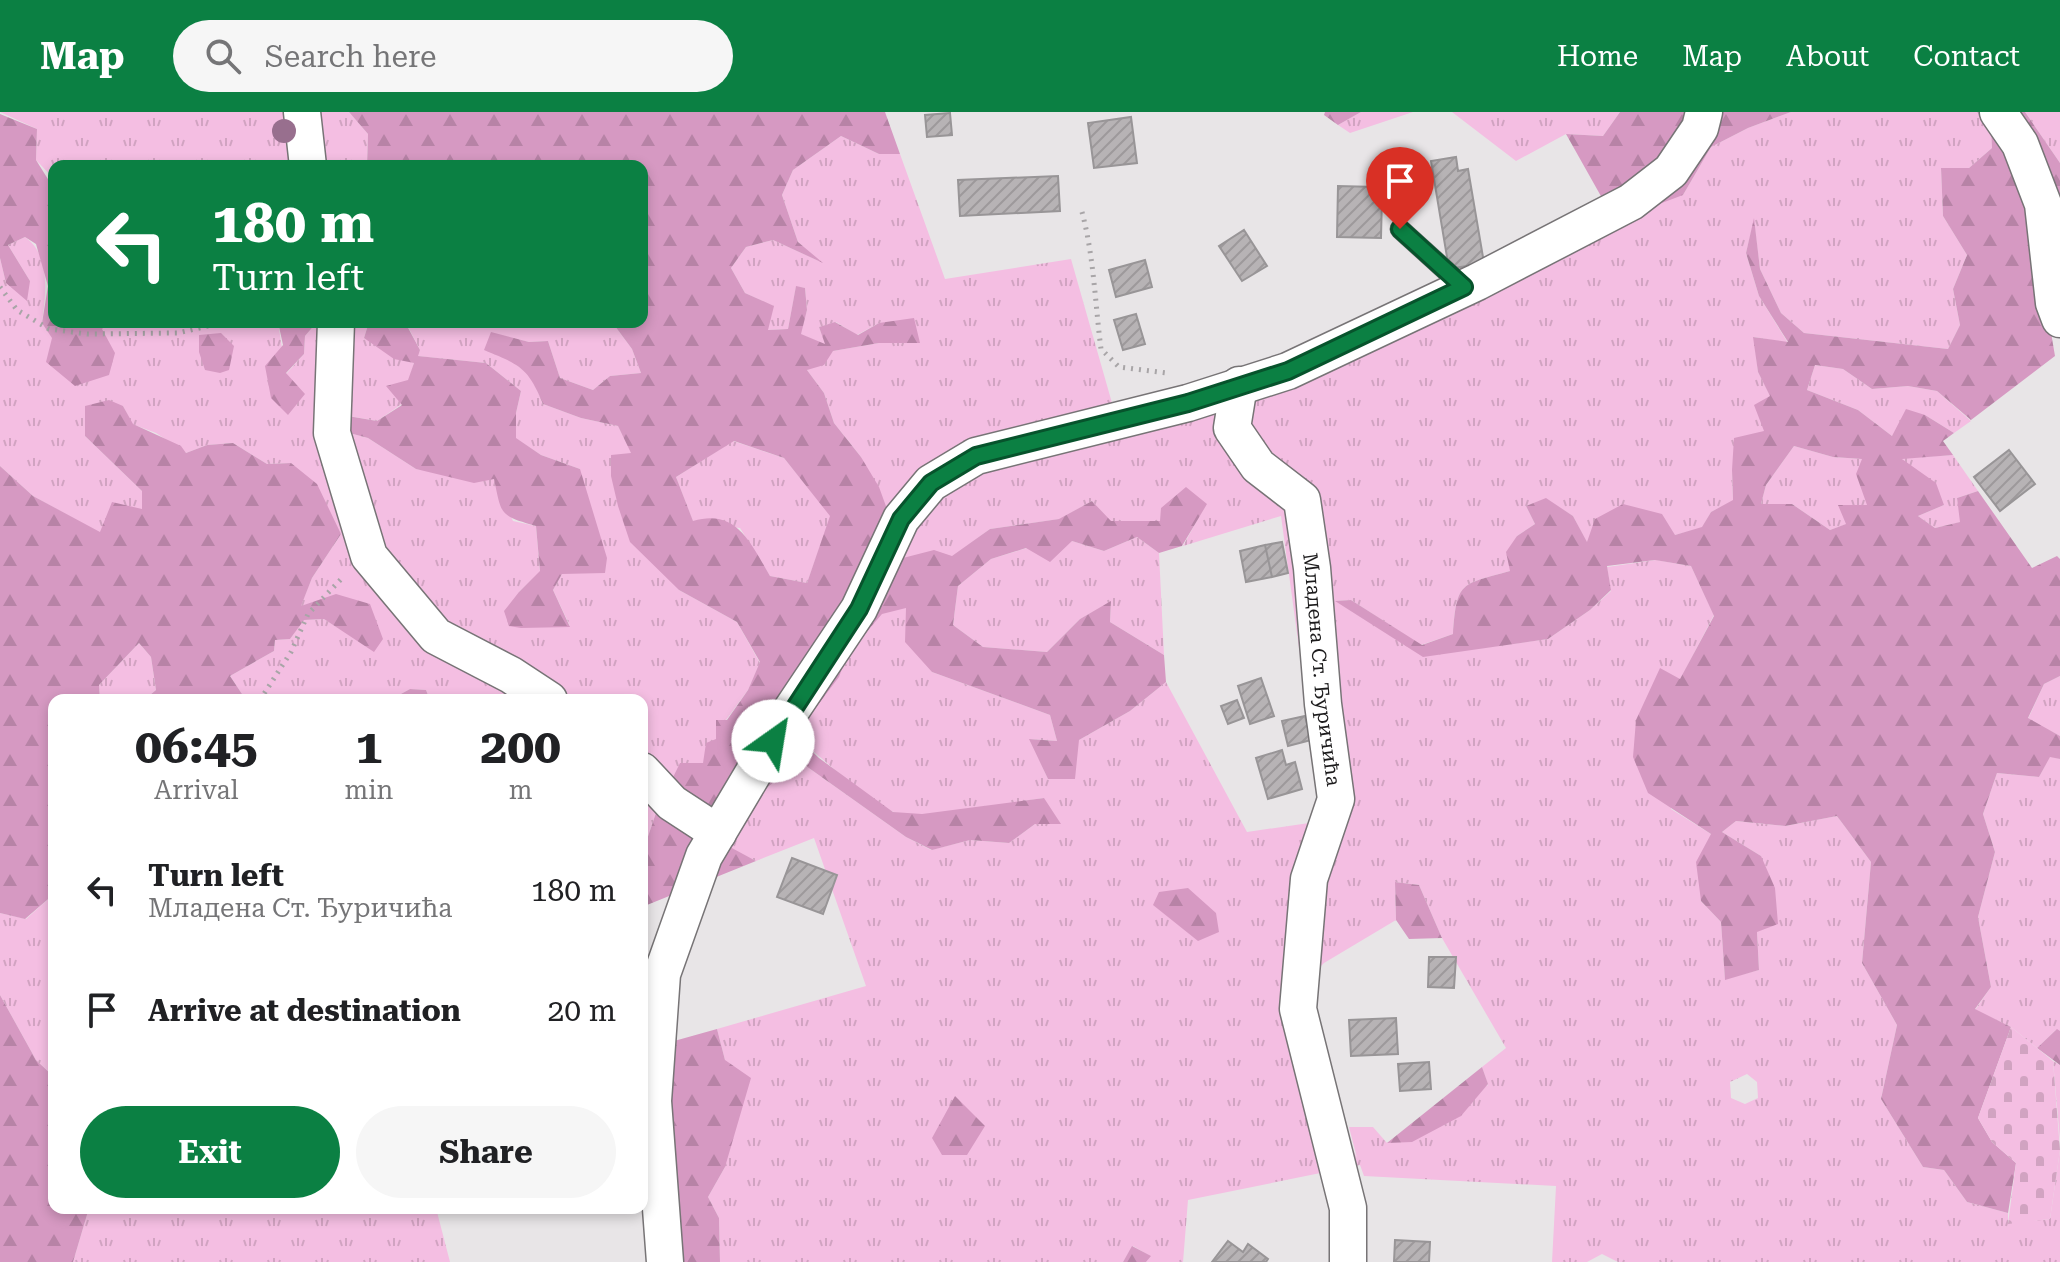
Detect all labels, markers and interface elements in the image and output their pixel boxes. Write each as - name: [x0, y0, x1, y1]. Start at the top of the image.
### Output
- search box: [173, 20, 733, 92]
- text: Map: [40, 34, 125, 78]
- icon: search: [201, 34, 245, 78]
- text: Search here: [265, 39, 437, 74]
- text: Home: [1557, 40, 1638, 73]
- text: Map: [1682, 40, 1742, 73]
- text: About: [1786, 40, 1869, 73]
- text: Contact: [1913, 40, 2020, 73]
- pin: [1366, 147, 1434, 229]
- icon: arrive: [1378, 159, 1422, 203]
- text: 180 m: [212, 190, 374, 256]
- icon: left: [80, 192, 184, 296]
- text: Turn left: [212, 257, 364, 299]
- street label: Младена Ст. Ђуричића: [1298, 551, 1346, 788]
- position arrow: [731, 699, 815, 783]
- text: 06:45: [135, 719, 258, 775]
- text: 1: [355, 719, 382, 775]
- text: 200: [480, 719, 561, 775]
- text: Arrival: [154, 775, 239, 805]
- text: min: [345, 775, 393, 805]
- text: m: [509, 775, 533, 805]
- text: Turn left: [148, 858, 284, 893]
- icon: left: [80, 868, 124, 912]
- text: 180 m: [531, 873, 616, 908]
- text: Младена Ст. Ђуричића: [148, 893, 452, 923]
- icon: arrive: [80, 988, 124, 1032]
- text: Arrive at destination: [148, 993, 461, 1028]
- text: 20 m: [547, 993, 616, 1028]
- button: Exit: [80, 1106, 340, 1198]
- button: Share: [356, 1106, 616, 1198]

